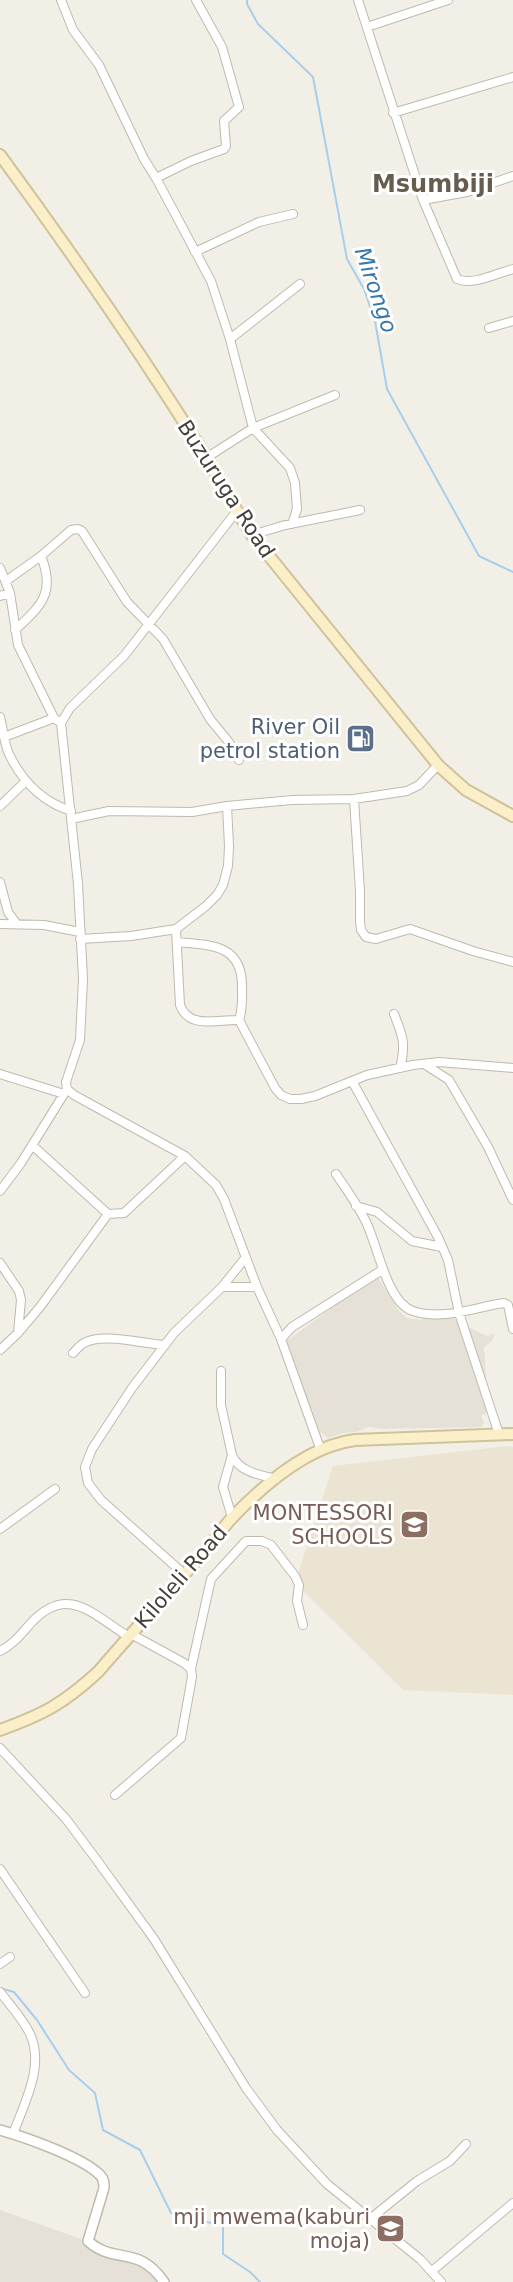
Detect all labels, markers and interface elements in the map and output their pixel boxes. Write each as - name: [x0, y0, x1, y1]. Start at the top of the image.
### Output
- district label: Msumbiji: [372, 170, 494, 198]
- water label: Mirongo: [350, 244, 402, 336]
- street label: Buzuruga Road: [172, 416, 280, 562]
- place label: River Oil petrol station: [200, 715, 340, 763]
- fuel station icon: River Oil petrol station: [345, 723, 377, 755]
- place label: MONTESSORI SCHOOLS: [253, 1501, 393, 1549]
- school or university icon: MONTESSORI SCHOOLS: [398, 1509, 430, 1541]
- street label: Kiloleli Road: [130, 1521, 232, 1633]
- place label: mji mwema(kaburi moja): [173, 2205, 370, 2253]
- school or university icon: mji mwema(kaburi moja): [375, 2213, 407, 2245]

